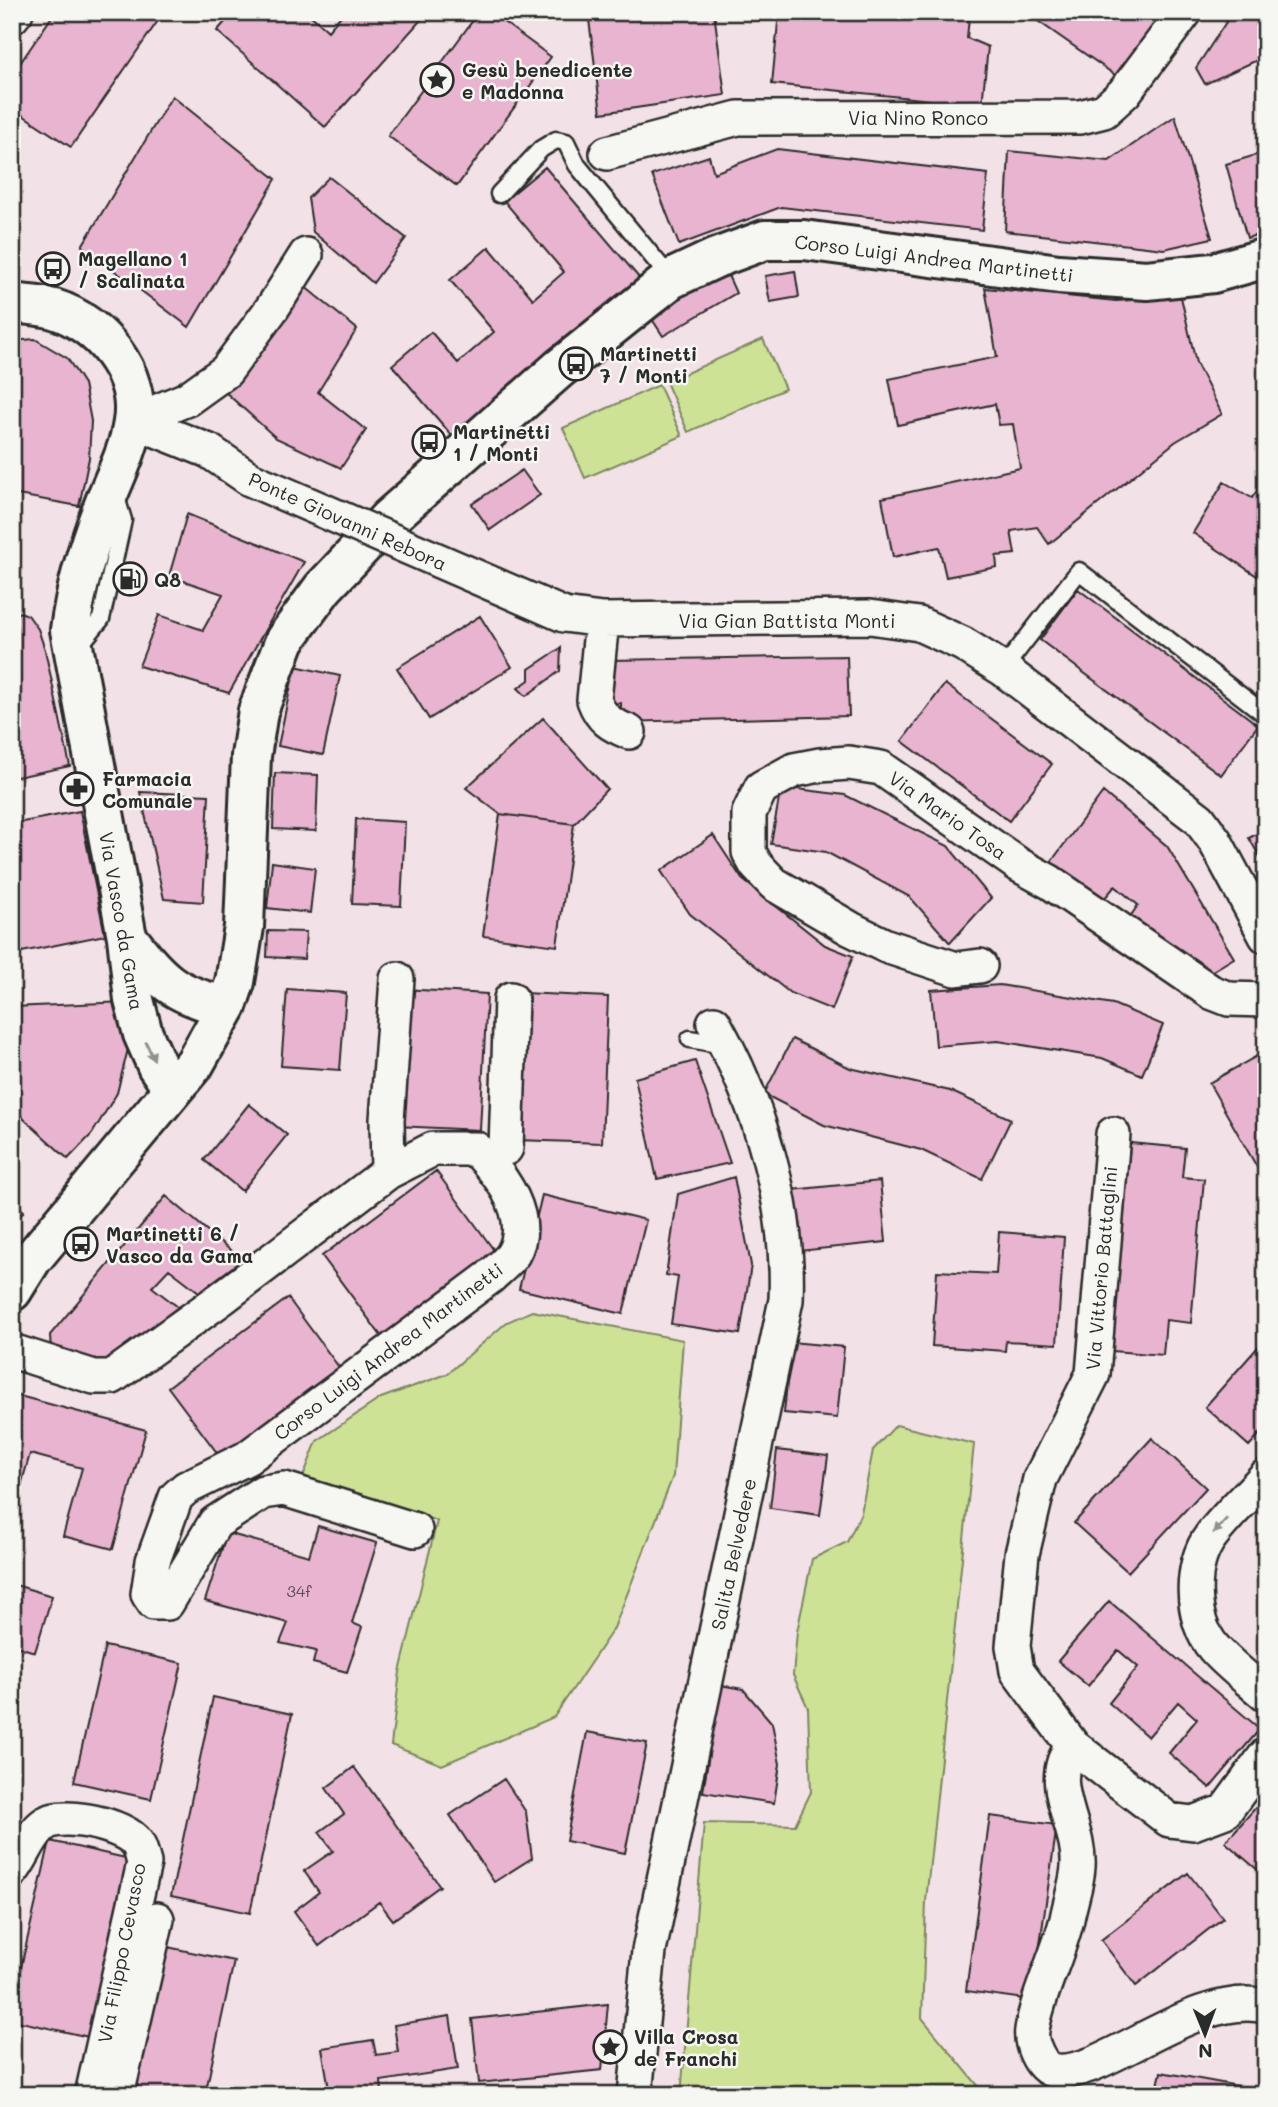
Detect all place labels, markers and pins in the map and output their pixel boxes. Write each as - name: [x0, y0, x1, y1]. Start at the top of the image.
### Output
- place label: Gesù benedicente e Madonna: [462, 57, 633, 104]
- place icon: Gesù benedicente e Madonna: [418, 61, 456, 99]
- place label: Magellano 1 / Scalinata: [78, 246, 187, 293]
- bus stop icon: Magellano 1 / Scalinata: [34, 250, 72, 288]
- place label: Martinetti 7 / Monti: [600, 341, 697, 388]
- bus stop icon: Martinetti 7 / Monti: [557, 345, 595, 383]
- place label: Martinetti 1 / Monti: [453, 419, 550, 466]
- bus stop icon: Martinetti 1 / Monti: [410, 423, 448, 461]
- fuel station icon: Q8: [111, 560, 149, 598]
- place label: Q8: [154, 567, 181, 592]
- place label: Farmacia Comunale: [102, 766, 193, 813]
- pharmacy icon: Farmacia Comunale: [58, 770, 96, 808]
- place label: Martinetti 6 / Vasco da Gama: [106, 1221, 253, 1268]
- bus stop icon: Martinetti 6 / Vasco da Gama: [62, 1225, 100, 1263]
- place label: Villa Crosa de Franchi: [634, 2024, 739, 2071]
- place icon: Villa Crosa de Franchi: [591, 2028, 629, 2066]

